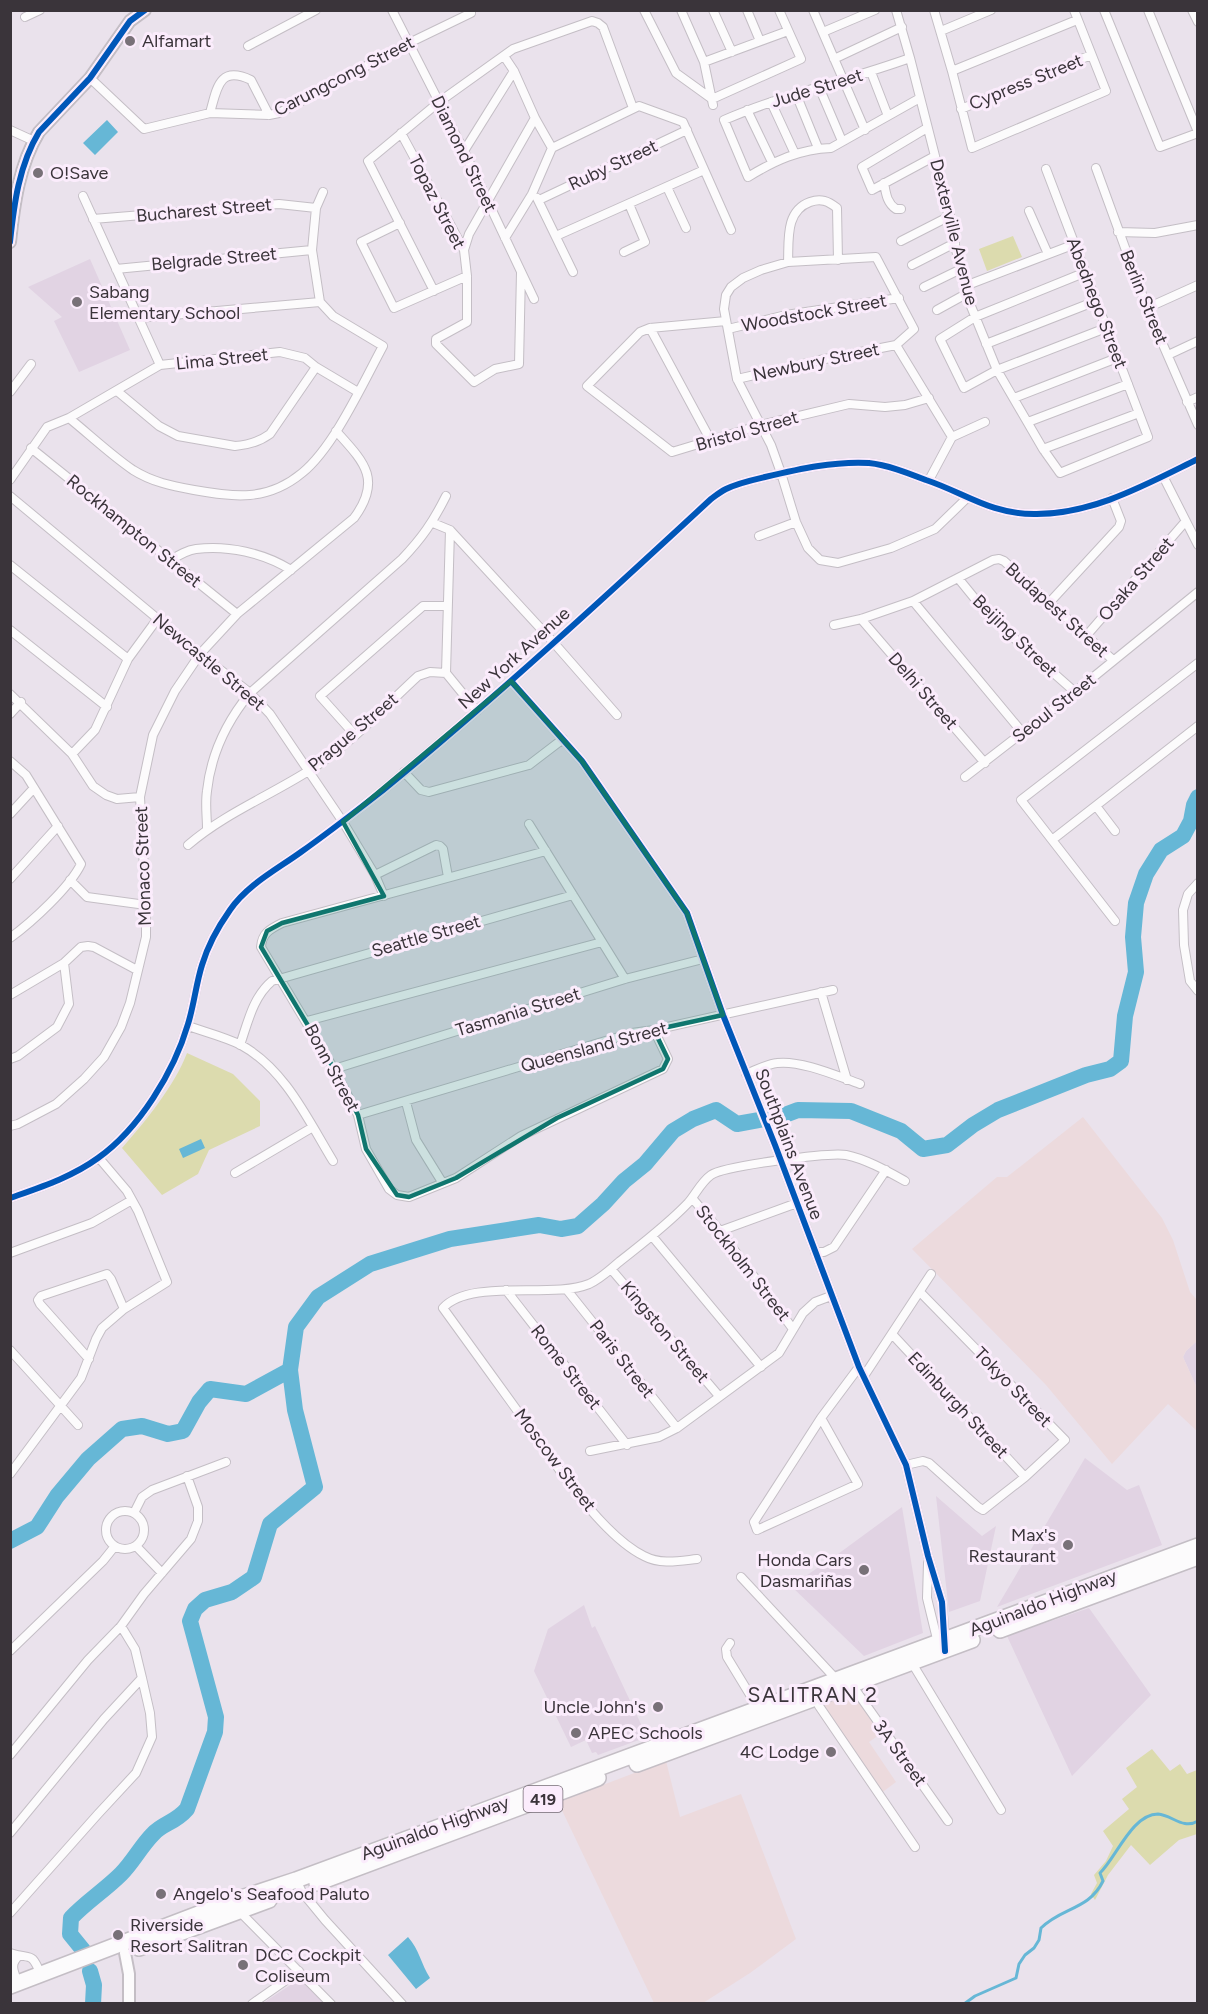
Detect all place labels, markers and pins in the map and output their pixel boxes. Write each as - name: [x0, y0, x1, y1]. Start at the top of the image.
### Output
- place label: Alfamart: [142, 30, 211, 52]
- marker: Alfamart: [123, 34, 137, 48]
- place label: O!Save: [50, 162, 109, 184]
- marker: O!Save: [31, 166, 45, 180]
- place label: Sabang Elementary School: [89, 281, 240, 324]
- marker: Sabang Elementary School: [70, 295, 84, 309]
- place label: Max's Restaurant: [968, 1524, 1056, 1567]
- marker: Max's Restaurant: [1061, 1538, 1075, 1552]
- place label: Honda Cars Dasmariñas: [757, 1549, 852, 1592]
- marker: Honda Cars Dasmariñas: [857, 1563, 871, 1577]
- place label: Uncle John's: [543, 1696, 646, 1718]
- marker: Uncle John's: [651, 1700, 665, 1714]
- place label: APEC Schools: [588, 1722, 703, 1744]
- marker: APEC Schools: [569, 1726, 583, 1740]
- place label: 4C Lodge: [740, 1741, 819, 1763]
- marker: 4C Lodge: [824, 1745, 838, 1759]
- place label: Angelo's Seafood Paluto: [173, 1883, 370, 1905]
- marker: Angelo's Seafood Paluto: [154, 1887, 168, 1901]
- place label: Riverside Resort Salitran: [130, 1914, 248, 1957]
- marker: Riverside Resort Salitran: [111, 1928, 125, 1942]
- place label: DCC Cockpit Coliseum: [255, 1944, 361, 1987]
- marker: DCC Cockpit Coliseum: [236, 1958, 250, 1972]

